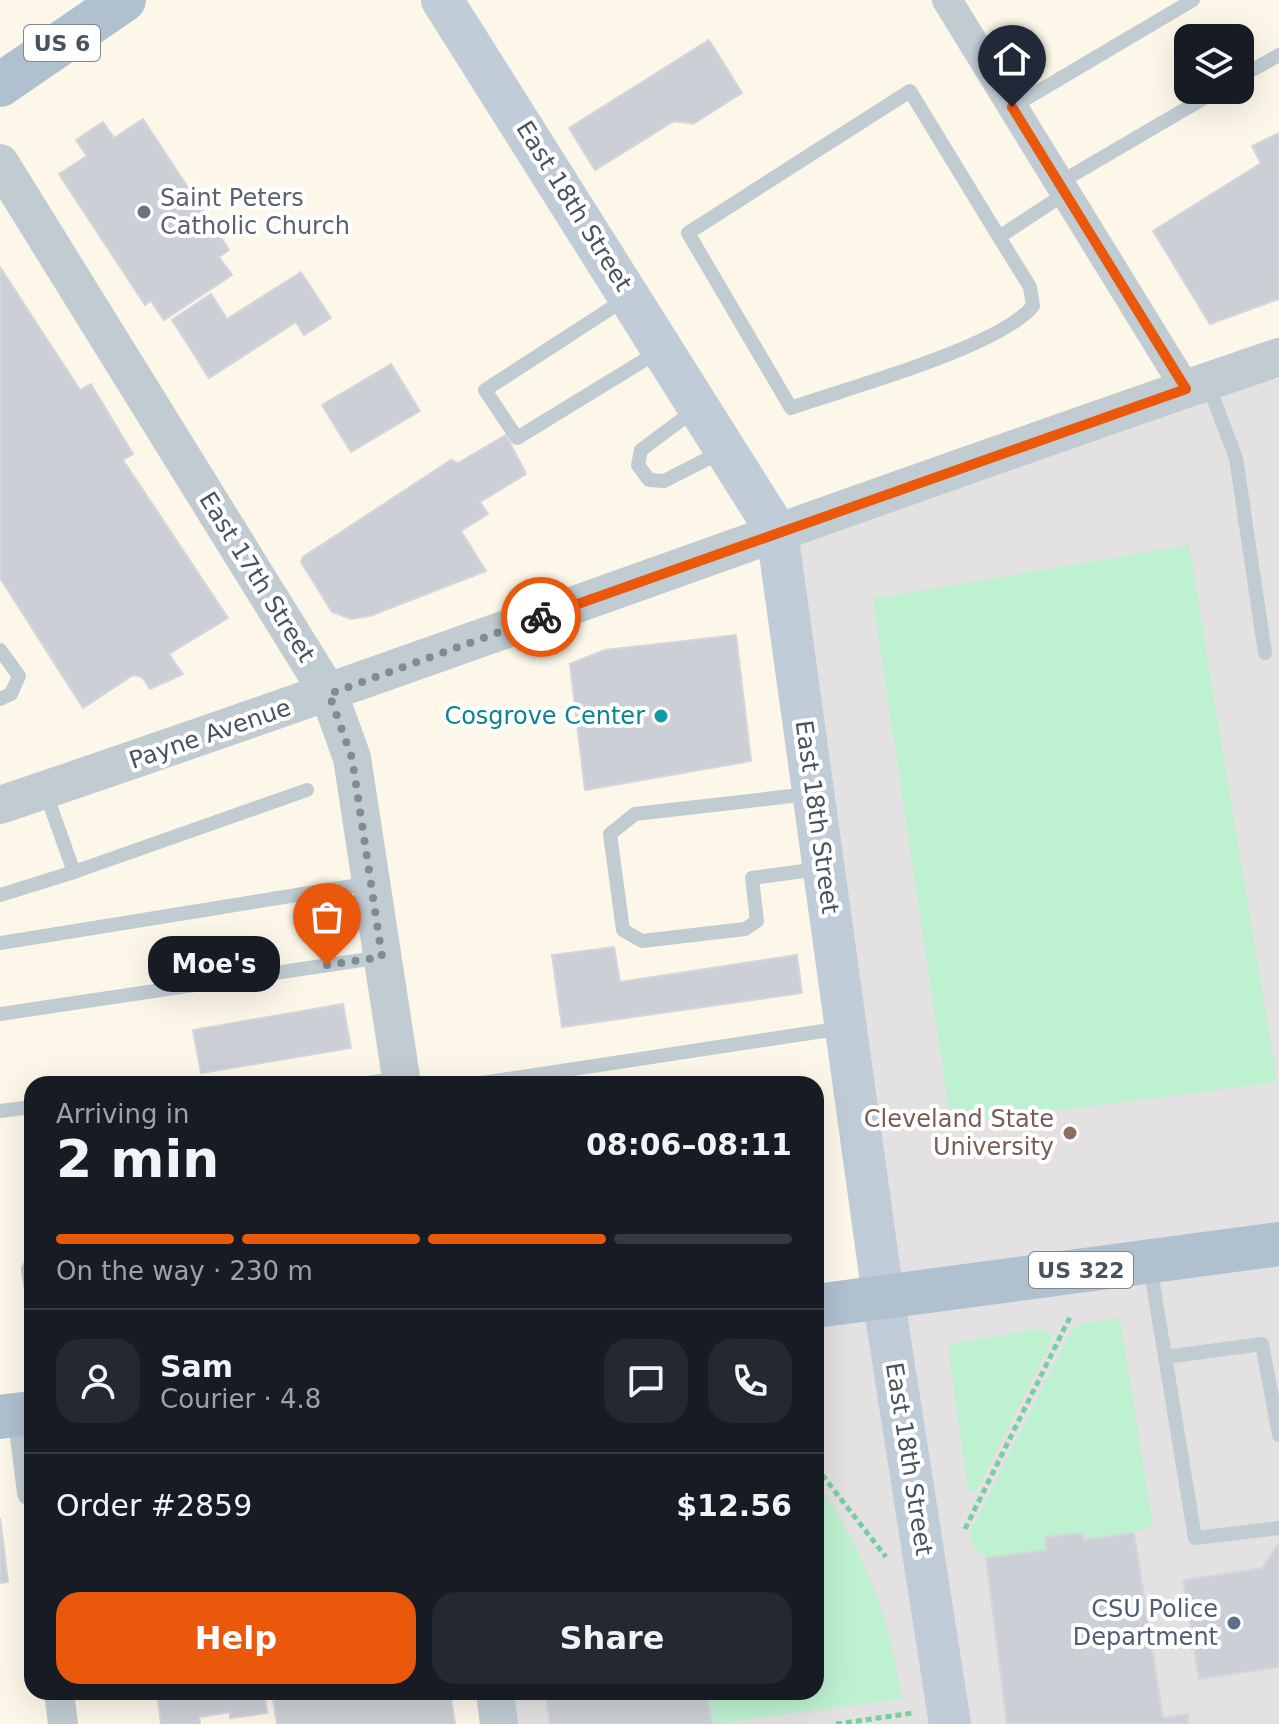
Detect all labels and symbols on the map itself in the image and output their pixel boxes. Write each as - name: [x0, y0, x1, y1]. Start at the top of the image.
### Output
- road number: US 6: [24, 25, 100, 61]
- pin: [978, 25, 1046, 107]
- street label: East 18th Street: [510, 116, 638, 296]
- place label: Saint Peters Catholic Church: [160, 184, 350, 240]
- marker: Saint Peters Catholic Church: [135, 203, 153, 221]
- street label: East 17th Street: [193, 487, 321, 667]
- courier: [501, 577, 581, 657]
- street label: Payne Avenue: [126, 693, 294, 775]
- place label: Cosgrove Center: [444, 702, 645, 730]
- marker: Cosgrove Center: [652, 707, 670, 725]
- street label: East 18th Street: [790, 718, 844, 916]
- pin: [293, 883, 361, 965]
- callout: Moe's: [147, 937, 279, 993]
- place label: Cleveland State University: [864, 1105, 1054, 1161]
- marker: Cleveland State University: [1061, 1124, 1079, 1142]
- road number: US 322: [1029, 1252, 1133, 1288]
- street label: East 18th Street: [880, 1360, 938, 1558]
- place label: CSU Police Department: [1073, 1595, 1218, 1651]
- marker: CSU Police Department: [1225, 1614, 1243, 1632]

